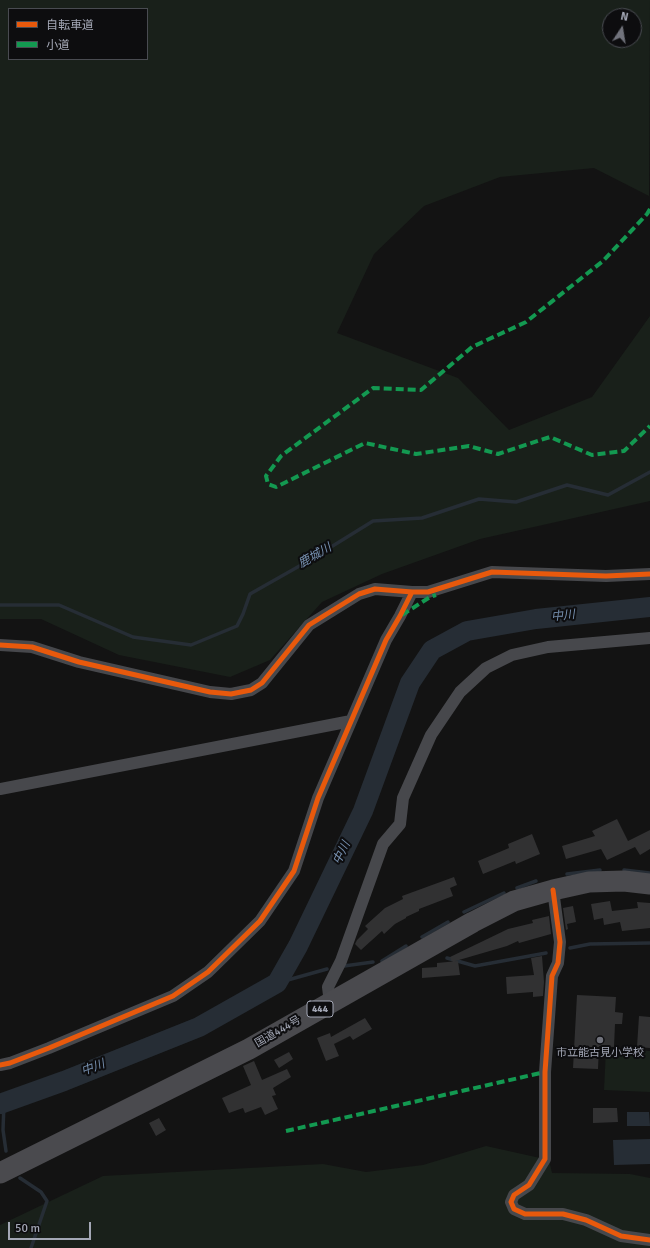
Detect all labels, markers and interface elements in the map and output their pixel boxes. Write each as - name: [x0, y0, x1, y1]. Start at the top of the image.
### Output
- legend: [8, 8, 148, 60]
- north arrow: [602, 8, 642, 48]
- text: N: [619, 10, 629, 24]
- text: 自転車道: [46, 18, 94, 33]
- text: 小道: [46, 38, 70, 53]
- water label: 鹿城川: [296, 541, 334, 571]
- water label: 中川: [550, 608, 576, 624]
- water label: 中川: [330, 839, 354, 867]
- road number: 444: [307, 1001, 333, 1017]
- street label: 国道444号: [253, 1014, 303, 1050]
- marker: 市立能古見小学校: [595, 1035, 605, 1045]
- place label: 市立能古見小学校: [556, 1046, 644, 1060]
- water label: 中川: [79, 1057, 107, 1079]
- scale bar: [10, 1214, 93, 1240]
- text: 50 m: [15, 1221, 40, 1236]

